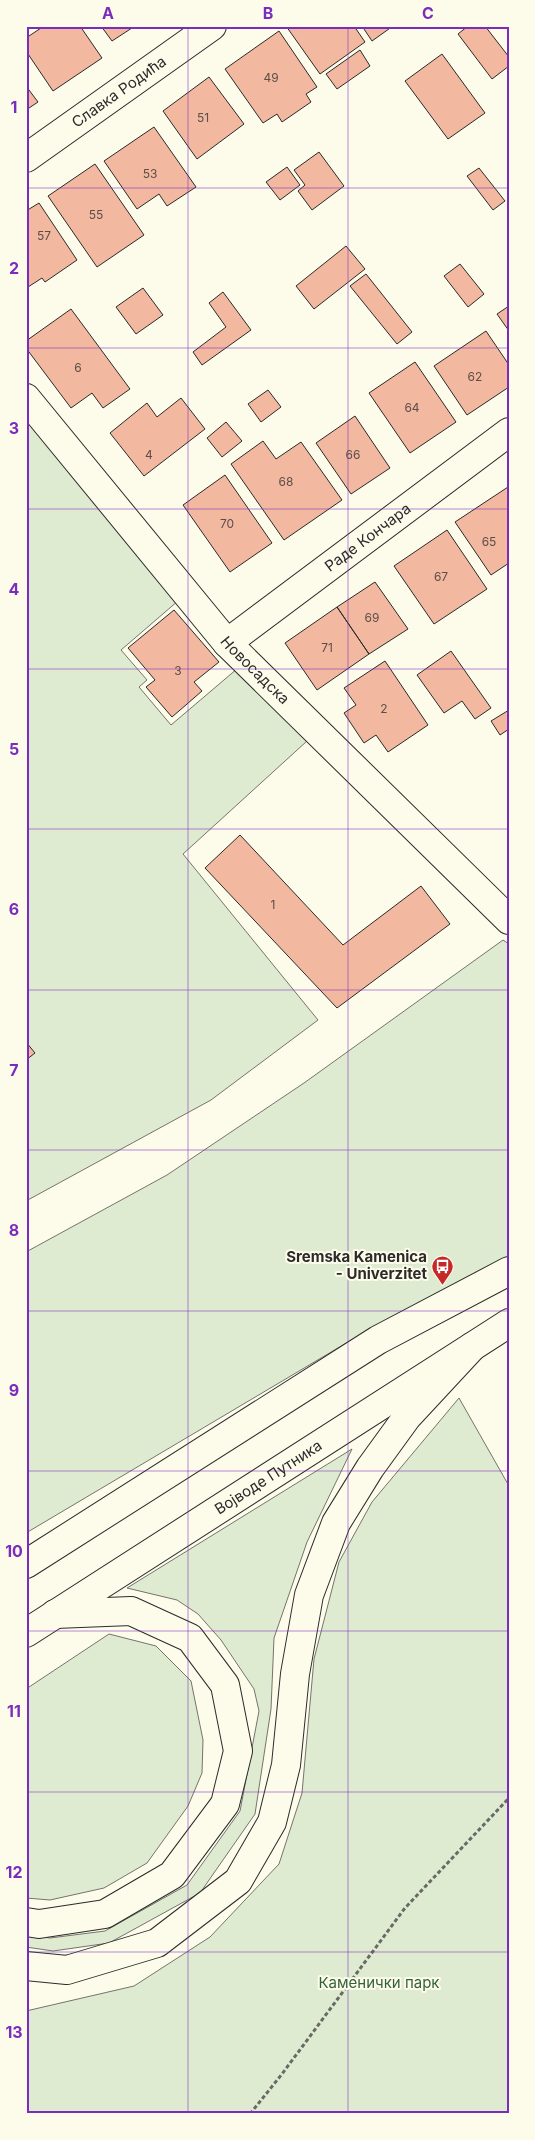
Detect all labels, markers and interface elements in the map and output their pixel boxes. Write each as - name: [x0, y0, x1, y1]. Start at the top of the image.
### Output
- text: A: [102, 3, 114, 23]
- text: B: [263, 3, 273, 23]
- text: C: [422, 3, 434, 23]
- street label: Славка Родића: [68, 52, 170, 132]
- house number: 49: [263, 70, 279, 85]
- text: 1: [11, 97, 17, 117]
- house number: 51: [197, 110, 209, 125]
- house number: 53: [143, 166, 157, 181]
- house number: 55: [89, 207, 103, 222]
- house number: 57: [37, 228, 51, 243]
- text: 2: [9, 258, 19, 278]
- house number: 6: [74, 360, 82, 375]
- house number: 62: [468, 369, 482, 384]
- house number: 64: [404, 400, 420, 415]
- text: 3: [9, 418, 19, 438]
- house number: 4: [145, 447, 153, 462]
- house number: 66: [346, 447, 360, 462]
- house number: 68: [279, 474, 293, 489]
- street label: Раде Кончара: [321, 499, 414, 576]
- house number: 70: [220, 516, 234, 531]
- house number: 65: [482, 534, 496, 549]
- house number: 67: [434, 569, 448, 584]
- text: 4: [9, 579, 20, 599]
- house number: 69: [365, 610, 379, 625]
- street label: Новосадска: [216, 632, 294, 708]
- house number: 71: [321, 640, 333, 655]
- house number: 3: [174, 663, 182, 678]
- house number: 2: [380, 701, 388, 716]
- text: 5: [9, 739, 19, 759]
- house number: 1: [271, 897, 275, 912]
- text: 6: [9, 899, 19, 919]
- text: 7: [9, 1060, 19, 1080]
- text: 8: [9, 1220, 19, 1240]
- place label: Sremska Kamenica - Univerzitet: [286, 1247, 428, 1283]
- bus stop icon: Sremska Kamenica - Univerzitet: [431, 1254, 455, 1285]
- text: 9: [9, 1380, 19, 1400]
- street label: Војводе Путника: [211, 1436, 325, 1518]
- text: 10: [5, 1541, 23, 1561]
- text: 11: [7, 1701, 21, 1721]
- text: 12: [6, 1862, 22, 1882]
- park label: Каменички парк: [319, 1973, 439, 1992]
- text: 13: [5, 2022, 23, 2042]

